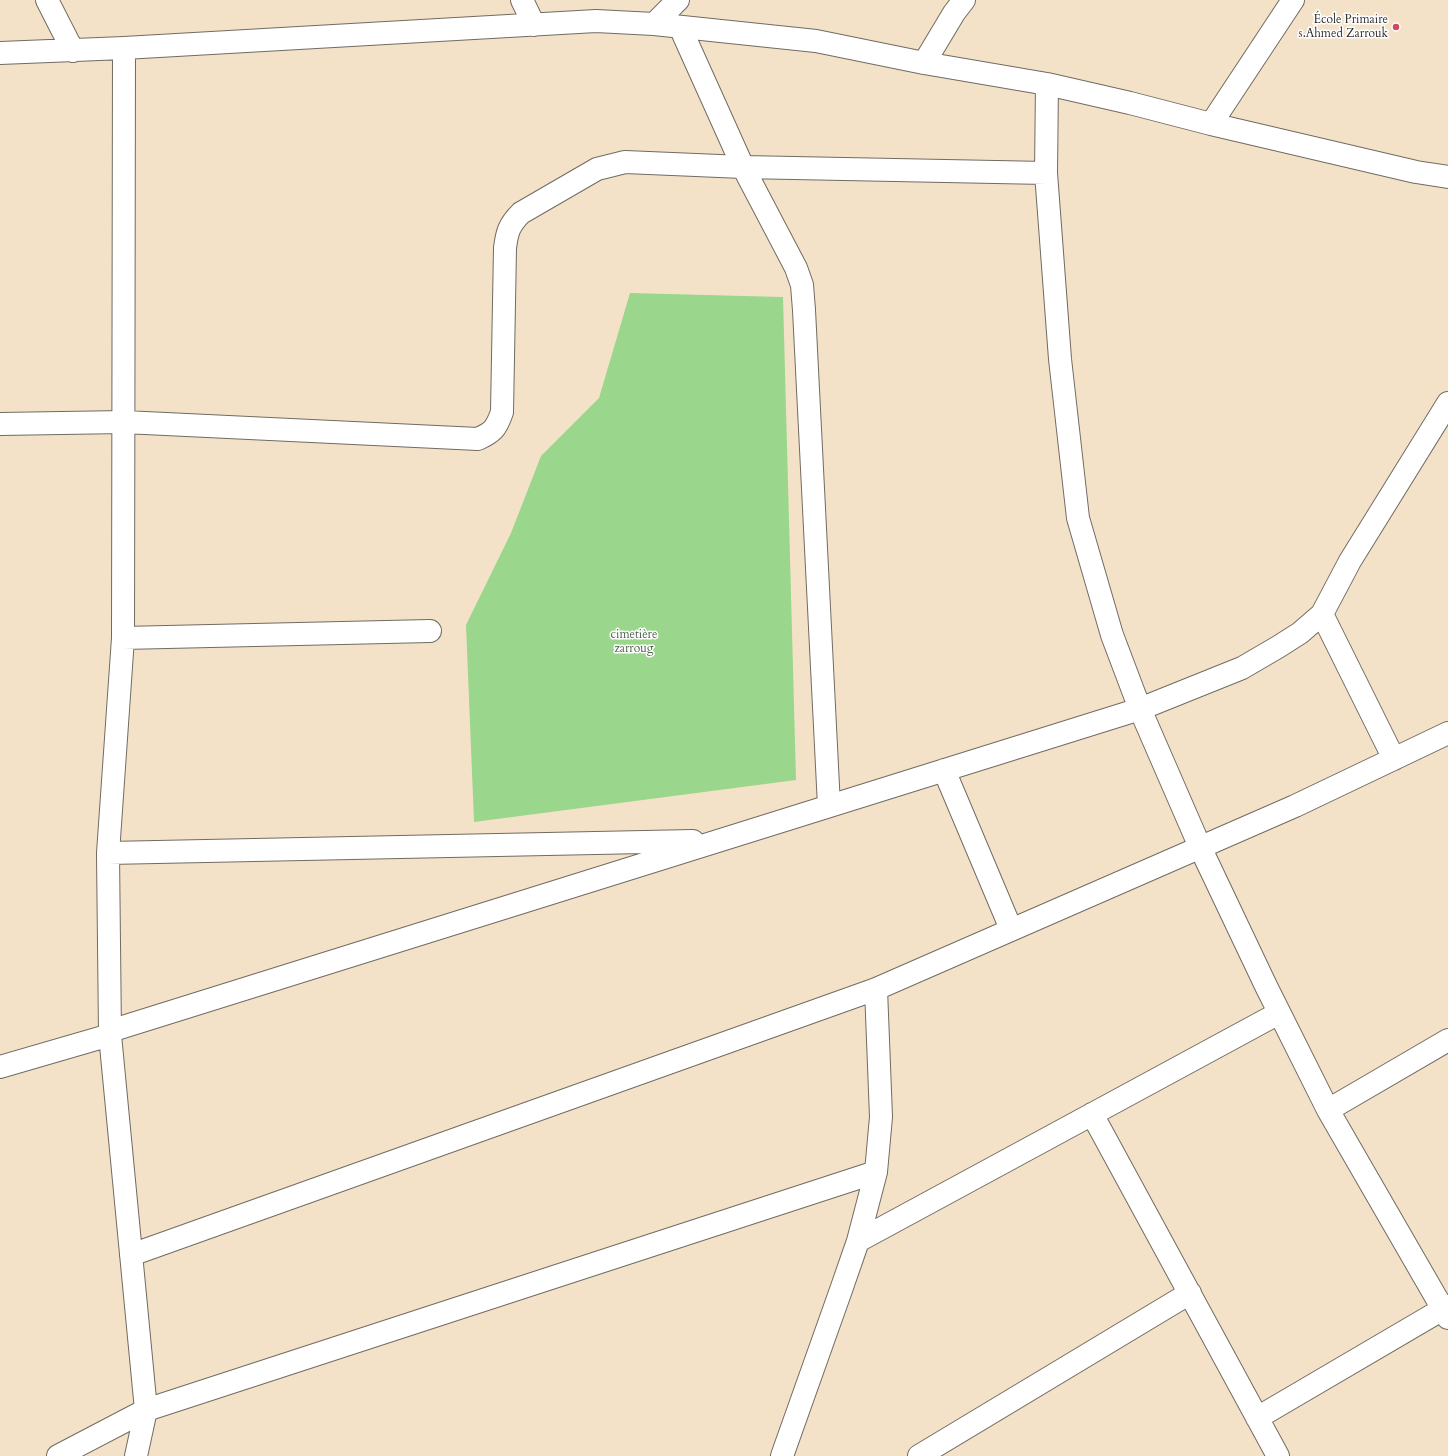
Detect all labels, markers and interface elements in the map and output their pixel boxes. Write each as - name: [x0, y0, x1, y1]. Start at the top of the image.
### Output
- place label: École Primaire s.Ahmed Zarrouk: [1299, 13, 1388, 41]
- marker: École Primaire s.Ahmed Zarrouk: [1391, 22, 1401, 32]
- park label: cimetière zarroug: [611, 628, 657, 656]

